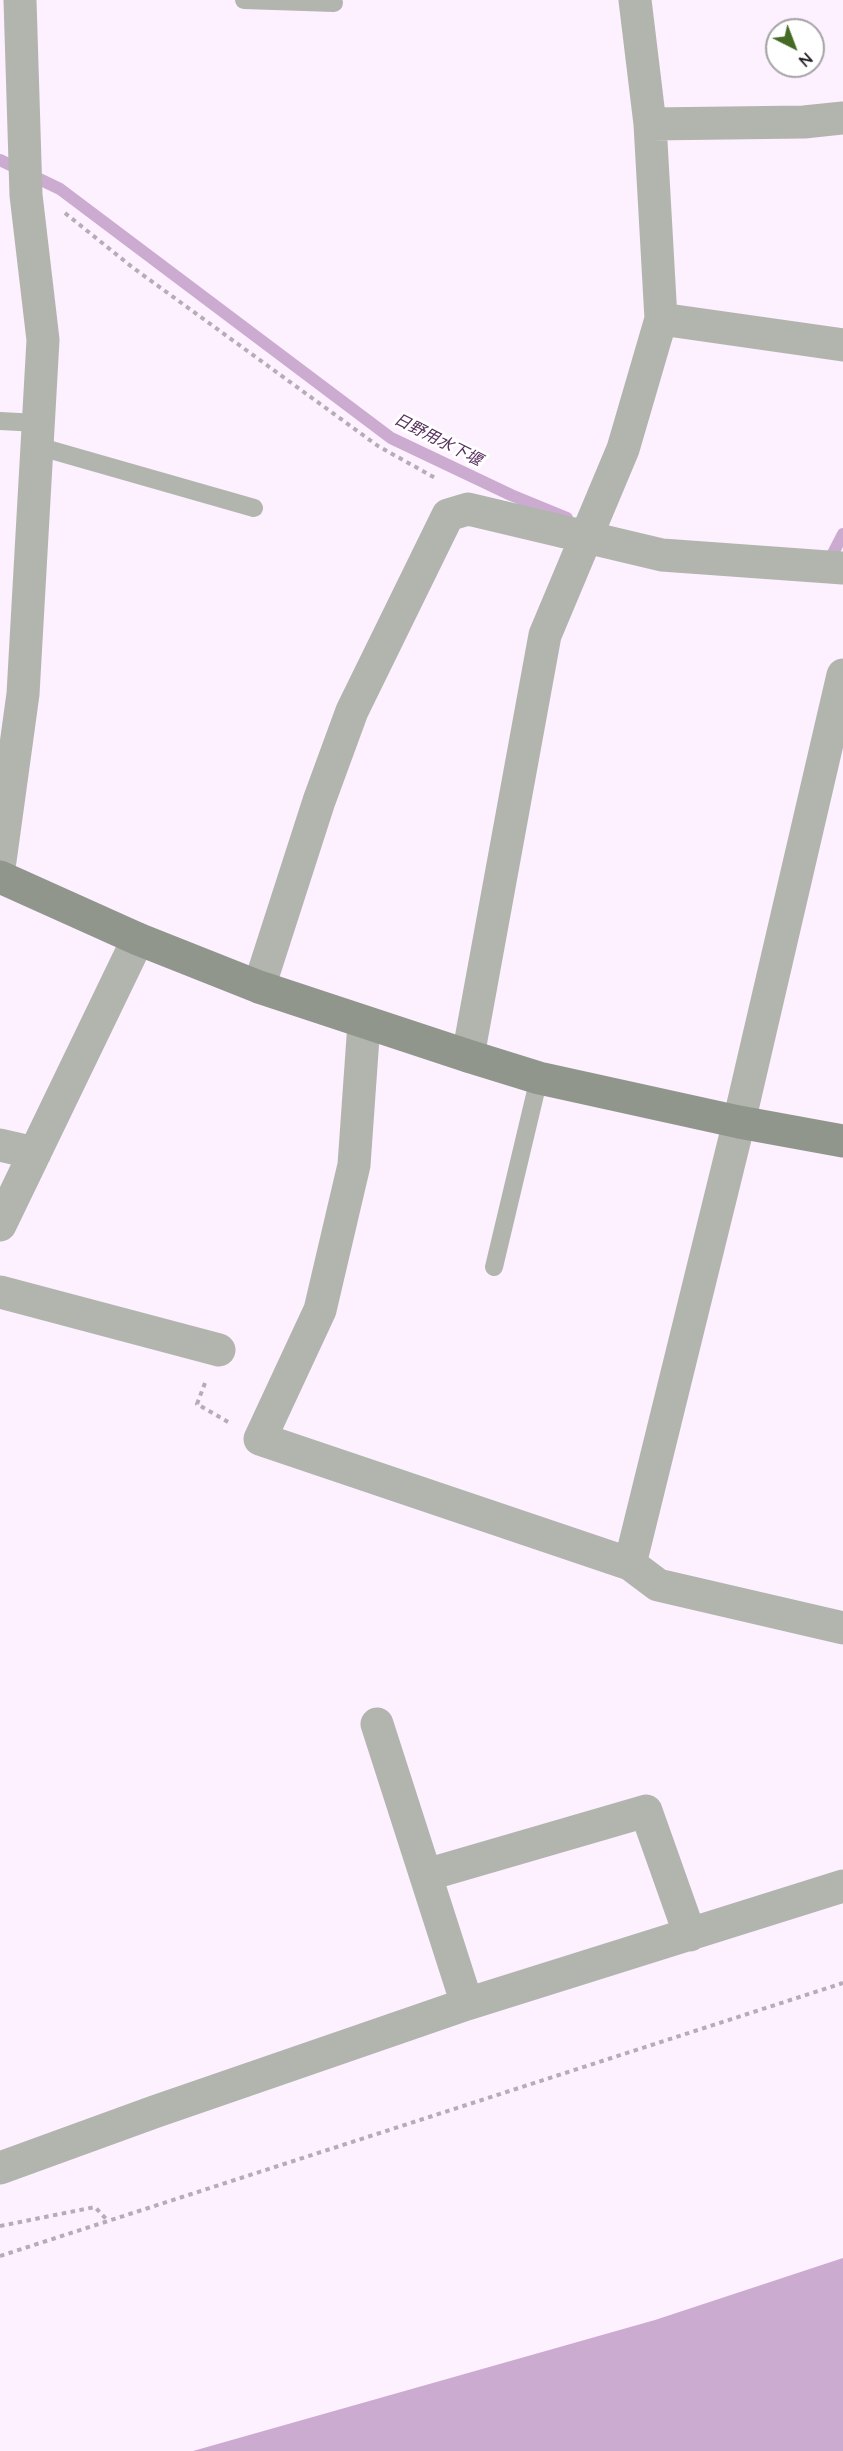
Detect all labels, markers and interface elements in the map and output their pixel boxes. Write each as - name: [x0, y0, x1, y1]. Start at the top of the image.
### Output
- north arrow: [765, 18, 825, 78]
- text: N: [795, 49, 817, 71]
- water label: 日野用水下堰: [391, 410, 485, 470]

